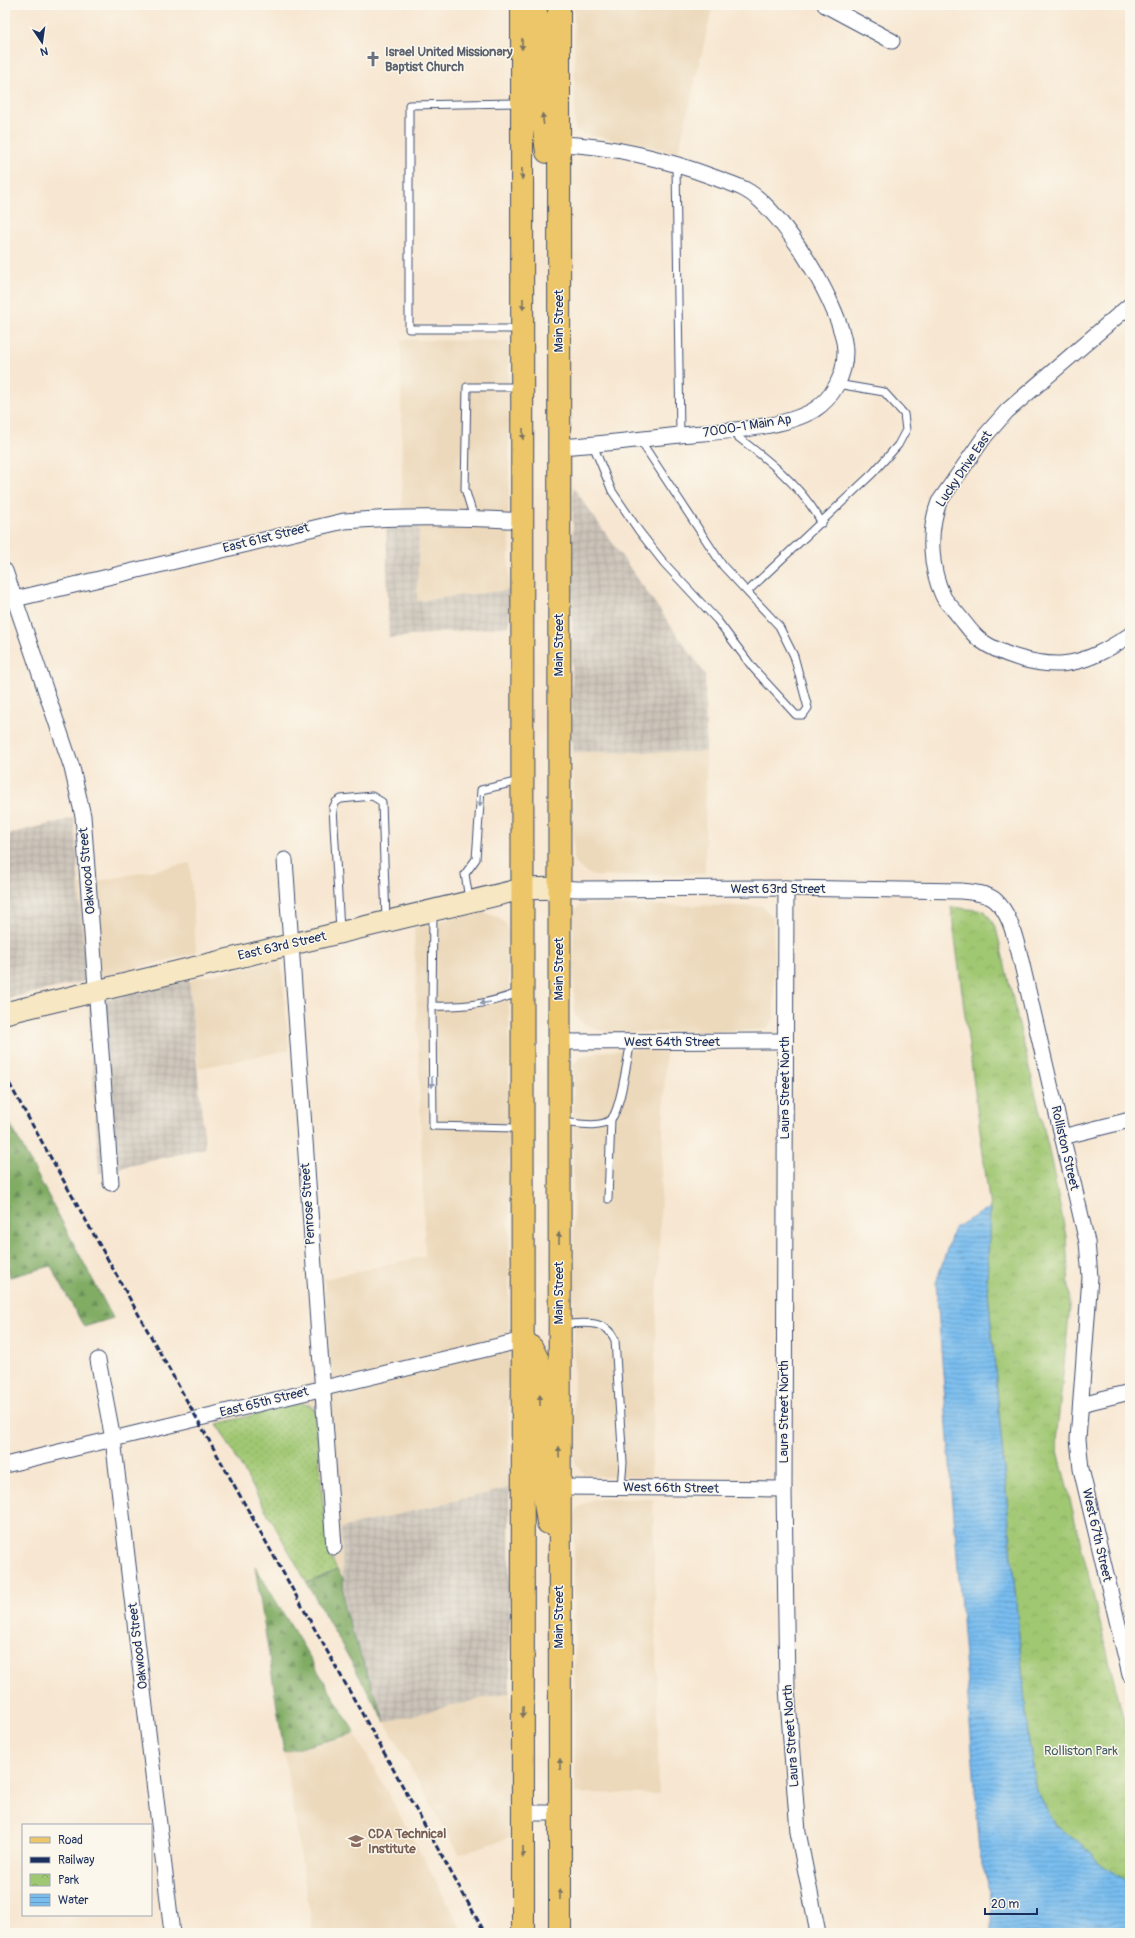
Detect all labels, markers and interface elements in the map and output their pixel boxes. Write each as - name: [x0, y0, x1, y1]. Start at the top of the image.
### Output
- north arrow: [22, 22, 62, 62]
- one-way arrow: [519, 38, 525, 51]
- text: N: [39, 44, 49, 59]
- place label: Israel United Missionary Baptist Church: [385, 44, 513, 75]
- church icon: Israel United Missionary Baptist Church: [364, 50, 382, 68]
- one-way arrow: [540, 113, 546, 125]
- one-way arrow: [519, 168, 525, 181]
- street label: Main Street: [551, 289, 567, 353]
- one-way arrow: [520, 298, 526, 311]
- street label: 7000-1 Main Ap: [702, 411, 792, 441]
- street label: Lucky Drive East: [933, 427, 996, 510]
- one-way arrow: [520, 428, 526, 441]
- street label: East 61st Street: [221, 519, 312, 556]
- street label: Main Street: [551, 613, 567, 677]
- one-way arrow: [476, 795, 483, 807]
- street label: Oakwood Street: [75, 826, 99, 915]
- street label: West 63rd Street: [730, 881, 826, 897]
- street label: East 63rd Street: [236, 928, 329, 964]
- street label: Main Street: [551, 937, 567, 1001]
- one-way arrow: [479, 1000, 491, 1006]
- street label: West 64th Street: [624, 1034, 721, 1050]
- street label: Laura Street North: [777, 1037, 793, 1140]
- one-way arrow: [429, 1076, 435, 1089]
- street label: Rolliston Street: [1047, 1104, 1083, 1193]
- street label: Penrose Street: [297, 1162, 319, 1246]
- one-way arrow: [556, 1231, 562, 1244]
- street label: Main Street: [551, 1261, 567, 1325]
- street label: Laura Street North: [776, 1361, 792, 1464]
- street label: East 65th Street: [218, 1383, 311, 1421]
- one-way arrow: [537, 1393, 543, 1406]
- one-way arrow: [556, 1445, 562, 1458]
- street label: West 66th Street: [623, 1479, 720, 1497]
- street label: West 67th Street: [1079, 1487, 1116, 1584]
- street label: Main Street: [551, 1585, 567, 1649]
- street label: Oakwood Street: [125, 1601, 151, 1690]
- street label: Laura Street North: [779, 1684, 803, 1788]
- one-way arrow: [520, 1706, 526, 1719]
- park label: Rolliston Park: [1044, 1743, 1119, 1759]
- one-way arrow: [557, 1757, 563, 1770]
- legend: [22, 1824, 152, 1916]
- place label: CDA Technical Institute: [368, 1826, 446, 1857]
- school or university icon: CDA Technical Institute: [347, 1832, 365, 1850]
- text: Road: [58, 1833, 83, 1848]
- one-way arrow: [520, 1846, 526, 1859]
- text: Railway: [58, 1853, 94, 1868]
- text: Park: [58, 1873, 79, 1888]
- one-way arrow: [557, 1887, 563, 1900]
- scale bar: [985, 1890, 1037, 1916]
- text: Water: [58, 1893, 89, 1908]
- text: 20 m: [991, 1897, 1020, 1912]

